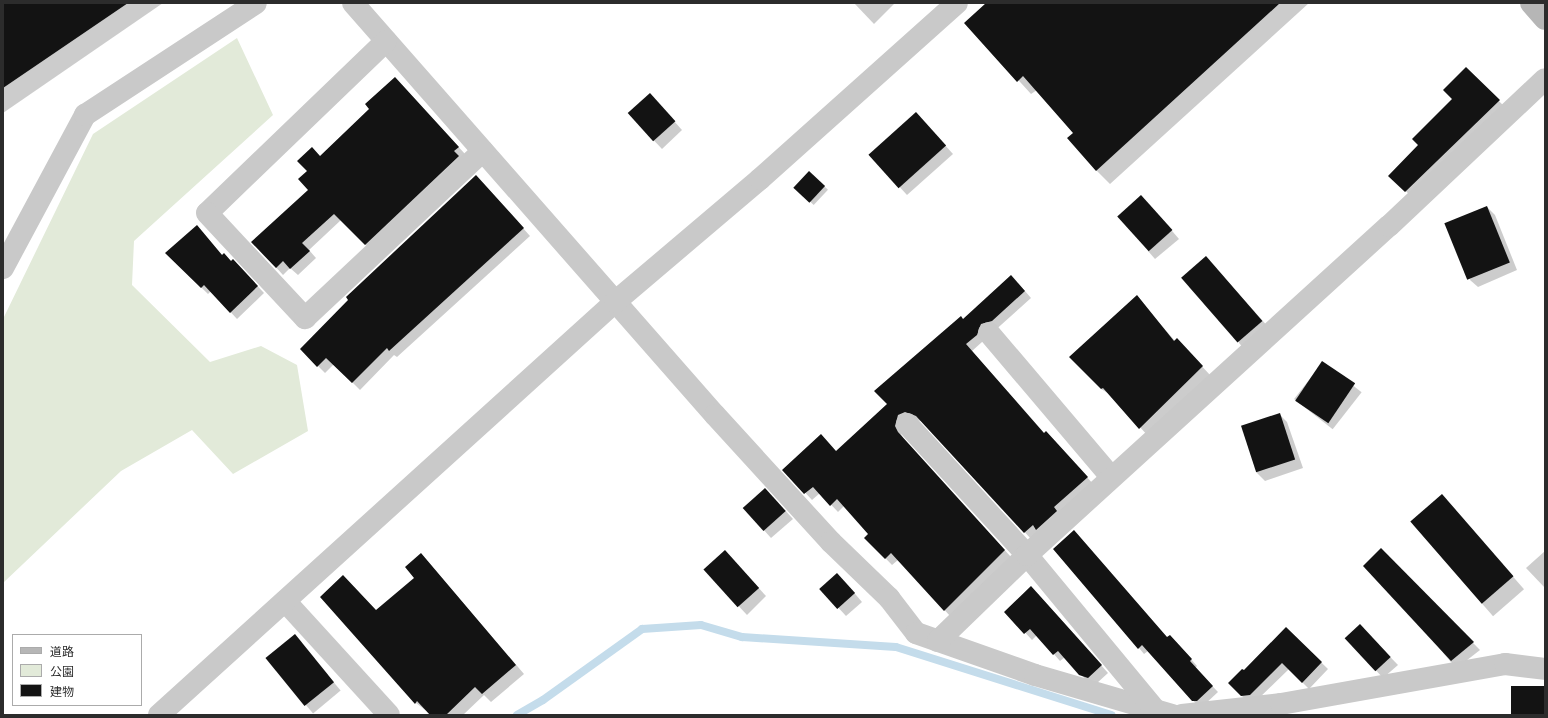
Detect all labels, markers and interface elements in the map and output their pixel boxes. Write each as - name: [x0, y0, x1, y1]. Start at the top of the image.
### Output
- legend: [12, 634, 142, 706]
- text: 道路: [50, 645, 74, 659]
- text: 公園: [50, 665, 74, 679]
- text: 建物: [50, 685, 74, 699]

